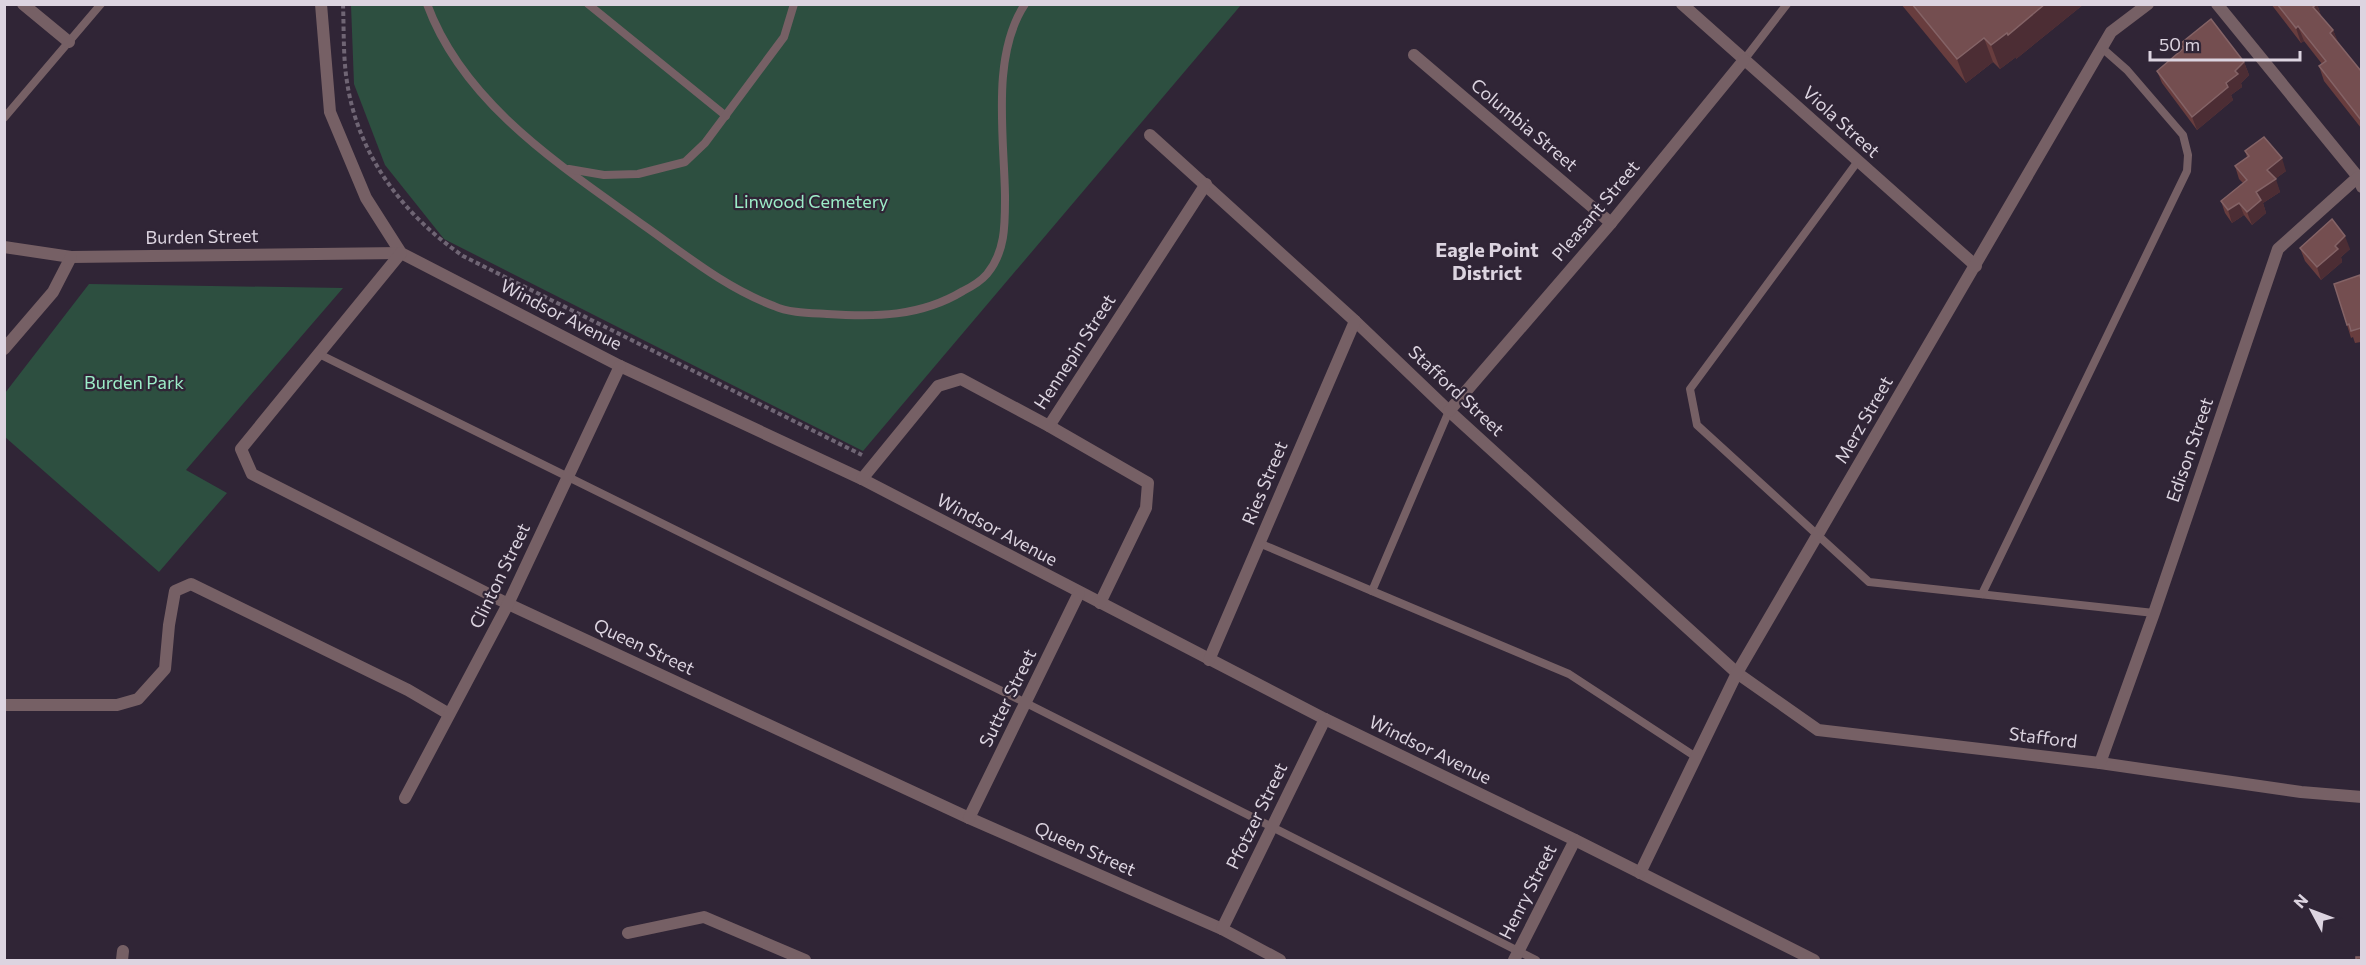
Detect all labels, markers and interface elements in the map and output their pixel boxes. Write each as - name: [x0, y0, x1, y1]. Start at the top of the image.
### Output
- scale bar: [2150, 24, 2300, 62]
- text: 50 m: [2159, 33, 2200, 55]
- street label: Columbia Street: [1467, 73, 1582, 175]
- street label: Viola Street: [1799, 81, 1885, 162]
- street label: Pleasant Street: [1547, 156, 1644, 265]
- park label: Linwood Cemetery: [734, 190, 888, 212]
- street label: Burden Street: [145, 224, 259, 248]
- district label: Eagle Point District: [1435, 237, 1539, 284]
- street label: Windsor Avenue: [497, 274, 626, 354]
- street label: Hennepin Street: [1029, 290, 1120, 413]
- street label: Stafford Street: [1404, 340, 1509, 440]
- park label: Burden Park: [84, 371, 184, 393]
- street label: Merz Street: [1829, 372, 1897, 467]
- street label: Edison Street: [2161, 394, 2217, 505]
- street label: Ries Street: [1237, 437, 1292, 528]
- street label: Windsor Avenue: [933, 488, 1061, 570]
- street label: Clinton Street: [464, 519, 534, 632]
- street label: Queen Street: [591, 613, 698, 679]
- street label: Sutter Street: [974, 645, 1040, 750]
- street label: Windsor Avenue: [1366, 710, 1495, 788]
- street label: Stafford: [2008, 722, 2078, 752]
- street label: Pfotzer Street: [1221, 759, 1291, 872]
- street label: Queen Street: [1031, 816, 1139, 880]
- street label: Henry Street: [1494, 840, 1561, 943]
- north arrow: [2282, 881, 2342, 941]
- text: N: [2289, 890, 2311, 912]

